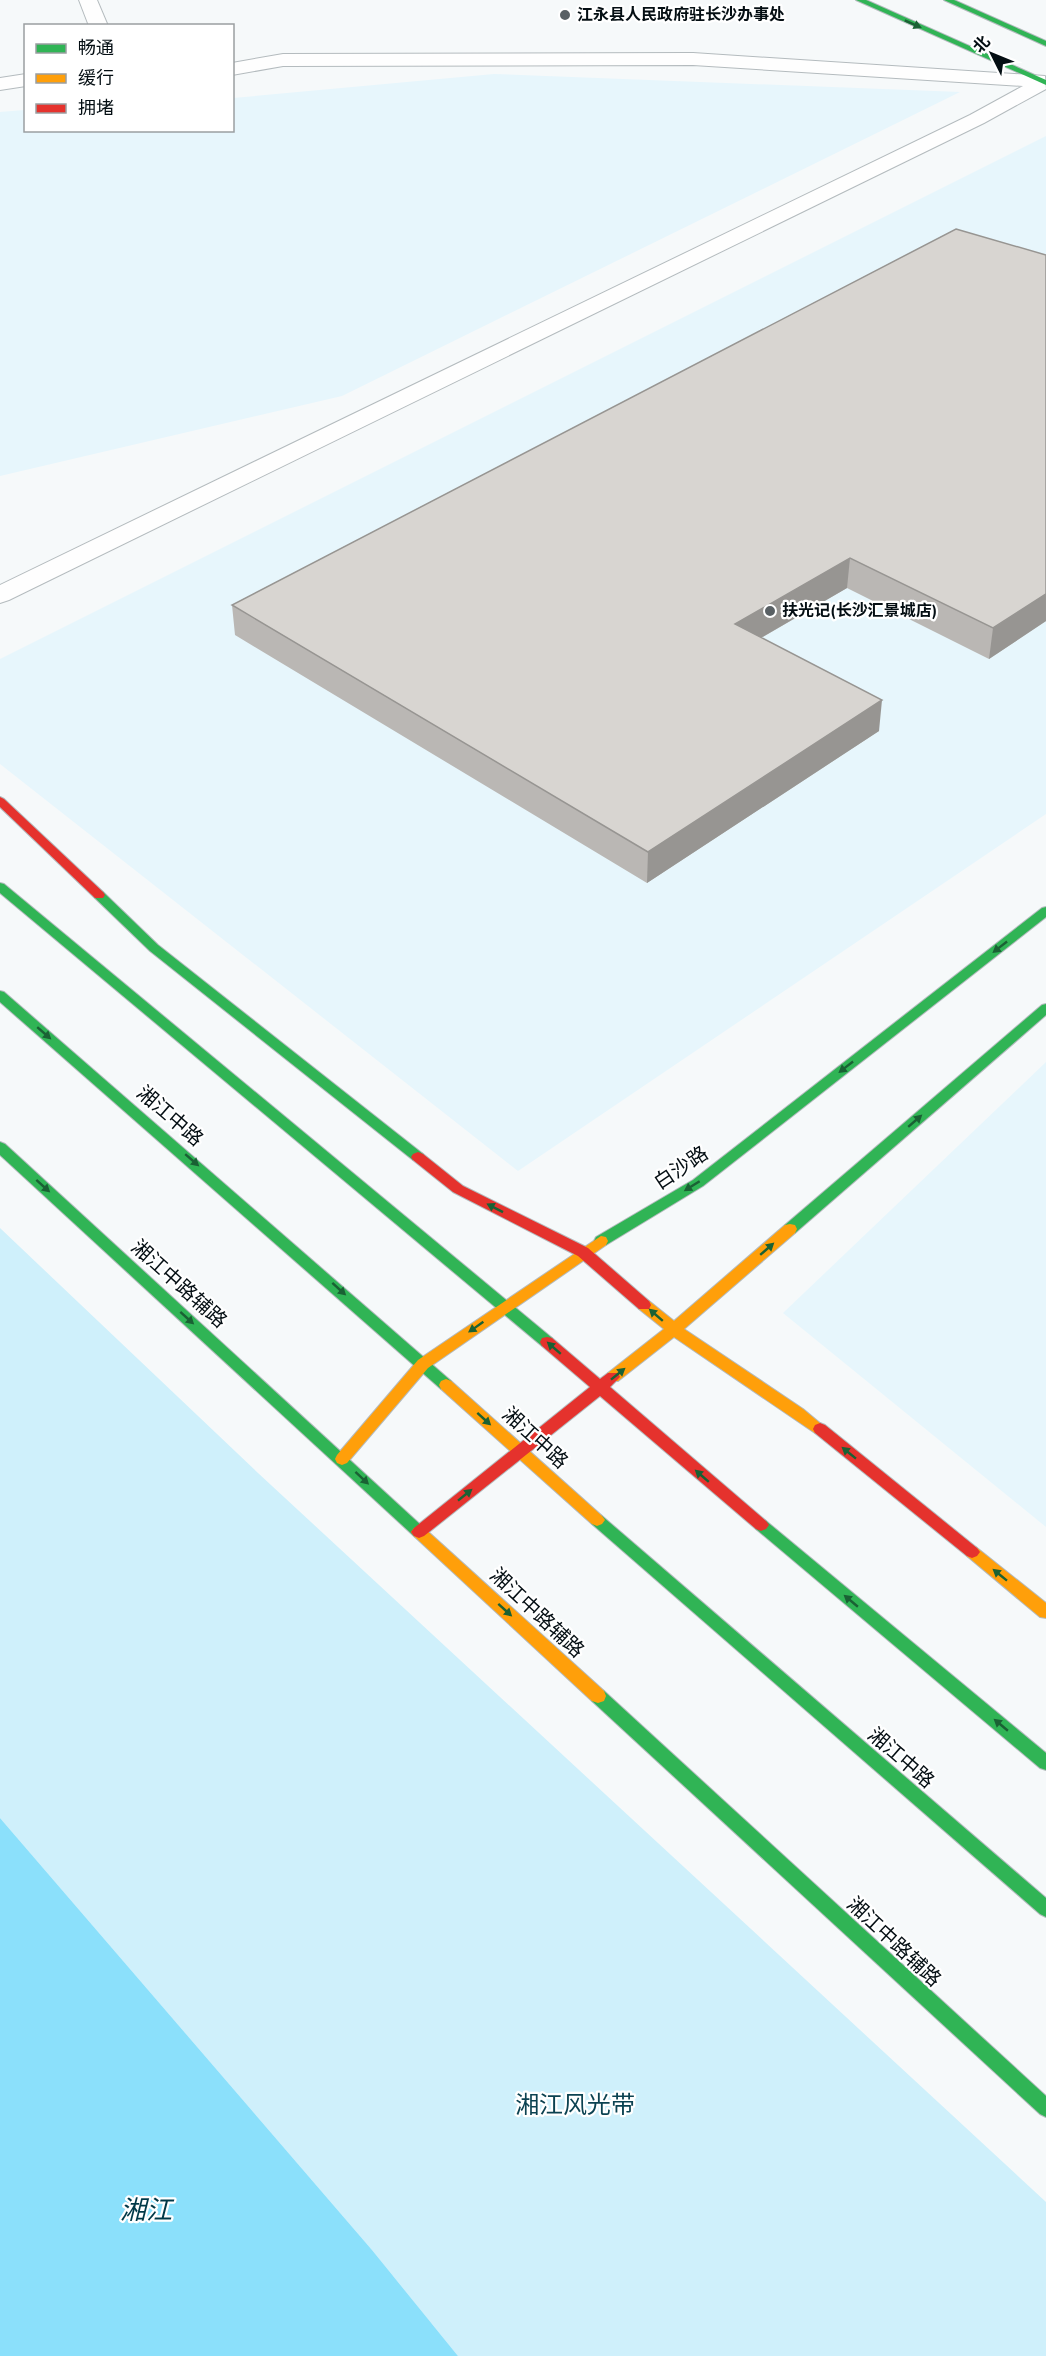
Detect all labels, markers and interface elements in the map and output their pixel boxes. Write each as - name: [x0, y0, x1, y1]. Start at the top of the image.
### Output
- place label: 江永县人民政府驻长沙办事处: [577, 4, 785, 26]
- marker: 江永县人民政府驻长沙办事处: [558, 8, 572, 22]
- one-way arrow: [905, 19, 922, 28]
- legend: [24, 24, 234, 132]
- north arrow: [962, 24, 1022, 84]
- text: 北: [968, 31, 995, 58]
- text: 畅通: [78, 36, 114, 60]
- text: 缓行: [78, 66, 114, 90]
- text: 拥堵: [78, 96, 114, 120]
- place label: 扶光记(长沙汇景城店): [782, 600, 937, 622]
- marker: 扶光记(长沙汇景城店): [763, 604, 777, 618]
- one-way arrow: [992, 940, 1007, 952]
- one-way arrow: [36, 1026, 51, 1039]
- one-way arrow: [838, 1061, 854, 1073]
- street label: 湘江中路: [131, 1080, 209, 1152]
- one-way arrow: [907, 1115, 922, 1128]
- street label: 白沙路: [649, 1140, 713, 1196]
- one-way arrow: [184, 1154, 200, 1167]
- one-way arrow: [36, 1179, 50, 1193]
- one-way arrow: [684, 1181, 700, 1192]
- one-way arrow: [487, 1203, 504, 1212]
- street label: 湘江中路辅路: [125, 1234, 233, 1334]
- one-way arrow: [759, 1242, 775, 1255]
- one-way arrow: [331, 1282, 346, 1295]
- one-way arrow: [649, 1309, 664, 1322]
- one-way arrow: [180, 1311, 195, 1325]
- one-way arrow: [468, 1321, 484, 1332]
- one-way arrow: [547, 1342, 562, 1355]
- one-way arrow: [610, 1368, 625, 1381]
- street label: 湘江中路: [496, 1401, 574, 1475]
- one-way arrow: [476, 1412, 491, 1425]
- one-way arrow: [841, 1447, 856, 1460]
- one-way arrow: [694, 1469, 709, 1482]
- one-way arrow: [354, 1471, 369, 1484]
- one-way arrow: [457, 1489, 472, 1502]
- street label: 湘江中路辅路: [484, 1562, 590, 1664]
- one-way arrow: [993, 1570, 1008, 1582]
- one-way arrow: [843, 1594, 859, 1607]
- one-way arrow: [498, 1603, 513, 1617]
- one-way arrow: [993, 1719, 1009, 1732]
- street label: 湘江中路: [862, 1722, 940, 1794]
- street label: 湘江中路辅路: [841, 1891, 947, 1993]
- park label: 湘江风光带: [515, 2089, 635, 2121]
- water label: 湘江: [120, 2193, 175, 2228]

